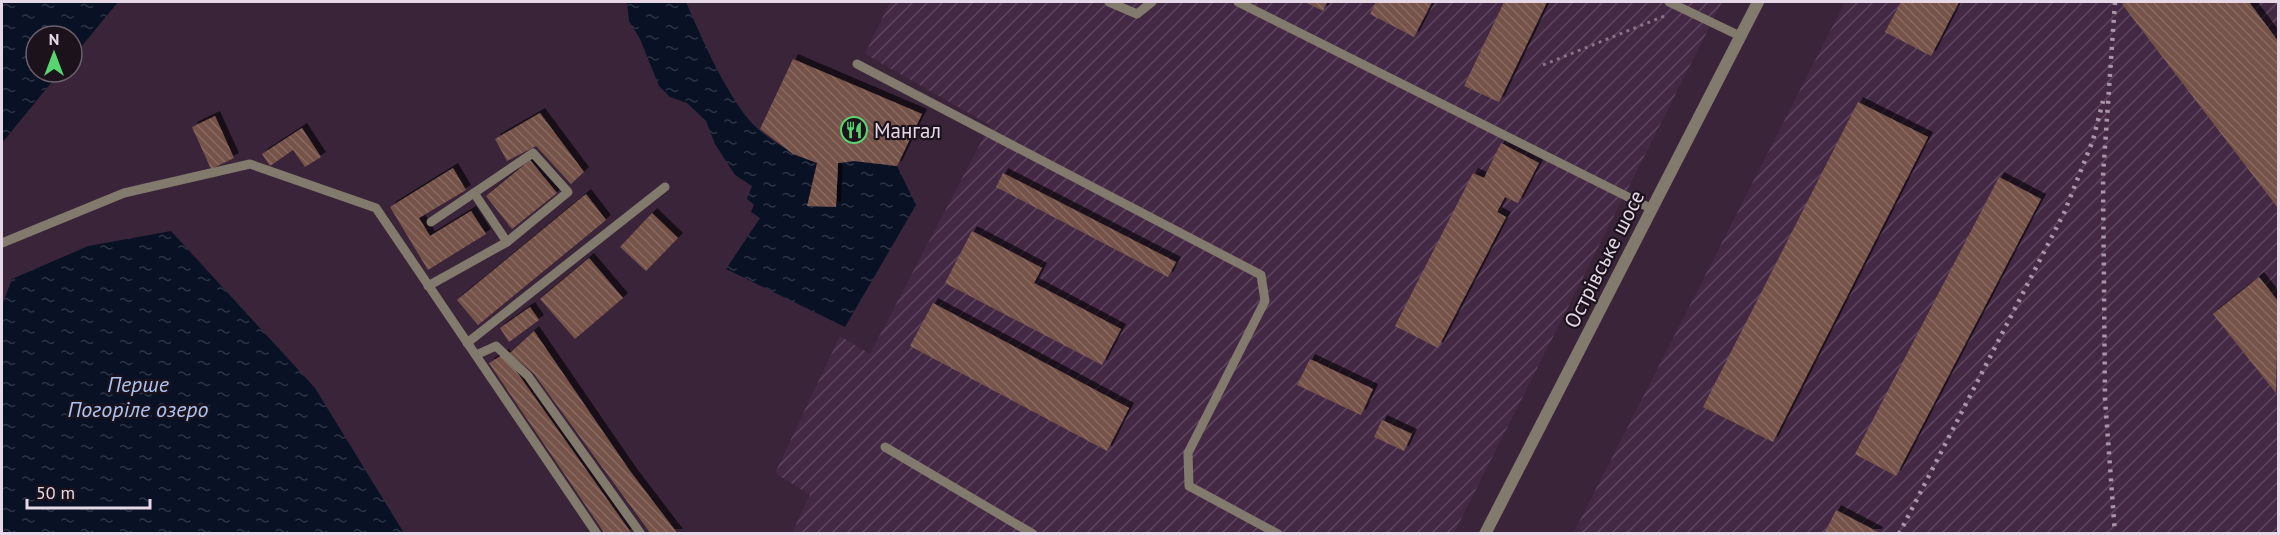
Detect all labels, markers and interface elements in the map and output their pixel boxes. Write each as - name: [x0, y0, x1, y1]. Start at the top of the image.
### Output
- north arrow: [24, 24, 84, 84]
- text: N: [49, 29, 59, 49]
- restaurant icon: Мангал: [839, 115, 869, 145]
- place label: Мангал: [874, 117, 941, 144]
- street label: Острівське шосе: [1558, 186, 1650, 332]
- water label: Перше Погоріле озеро: [68, 370, 209, 423]
- scale bar: [27, 472, 150, 510]
- text: 50 m: [36, 481, 75, 504]

